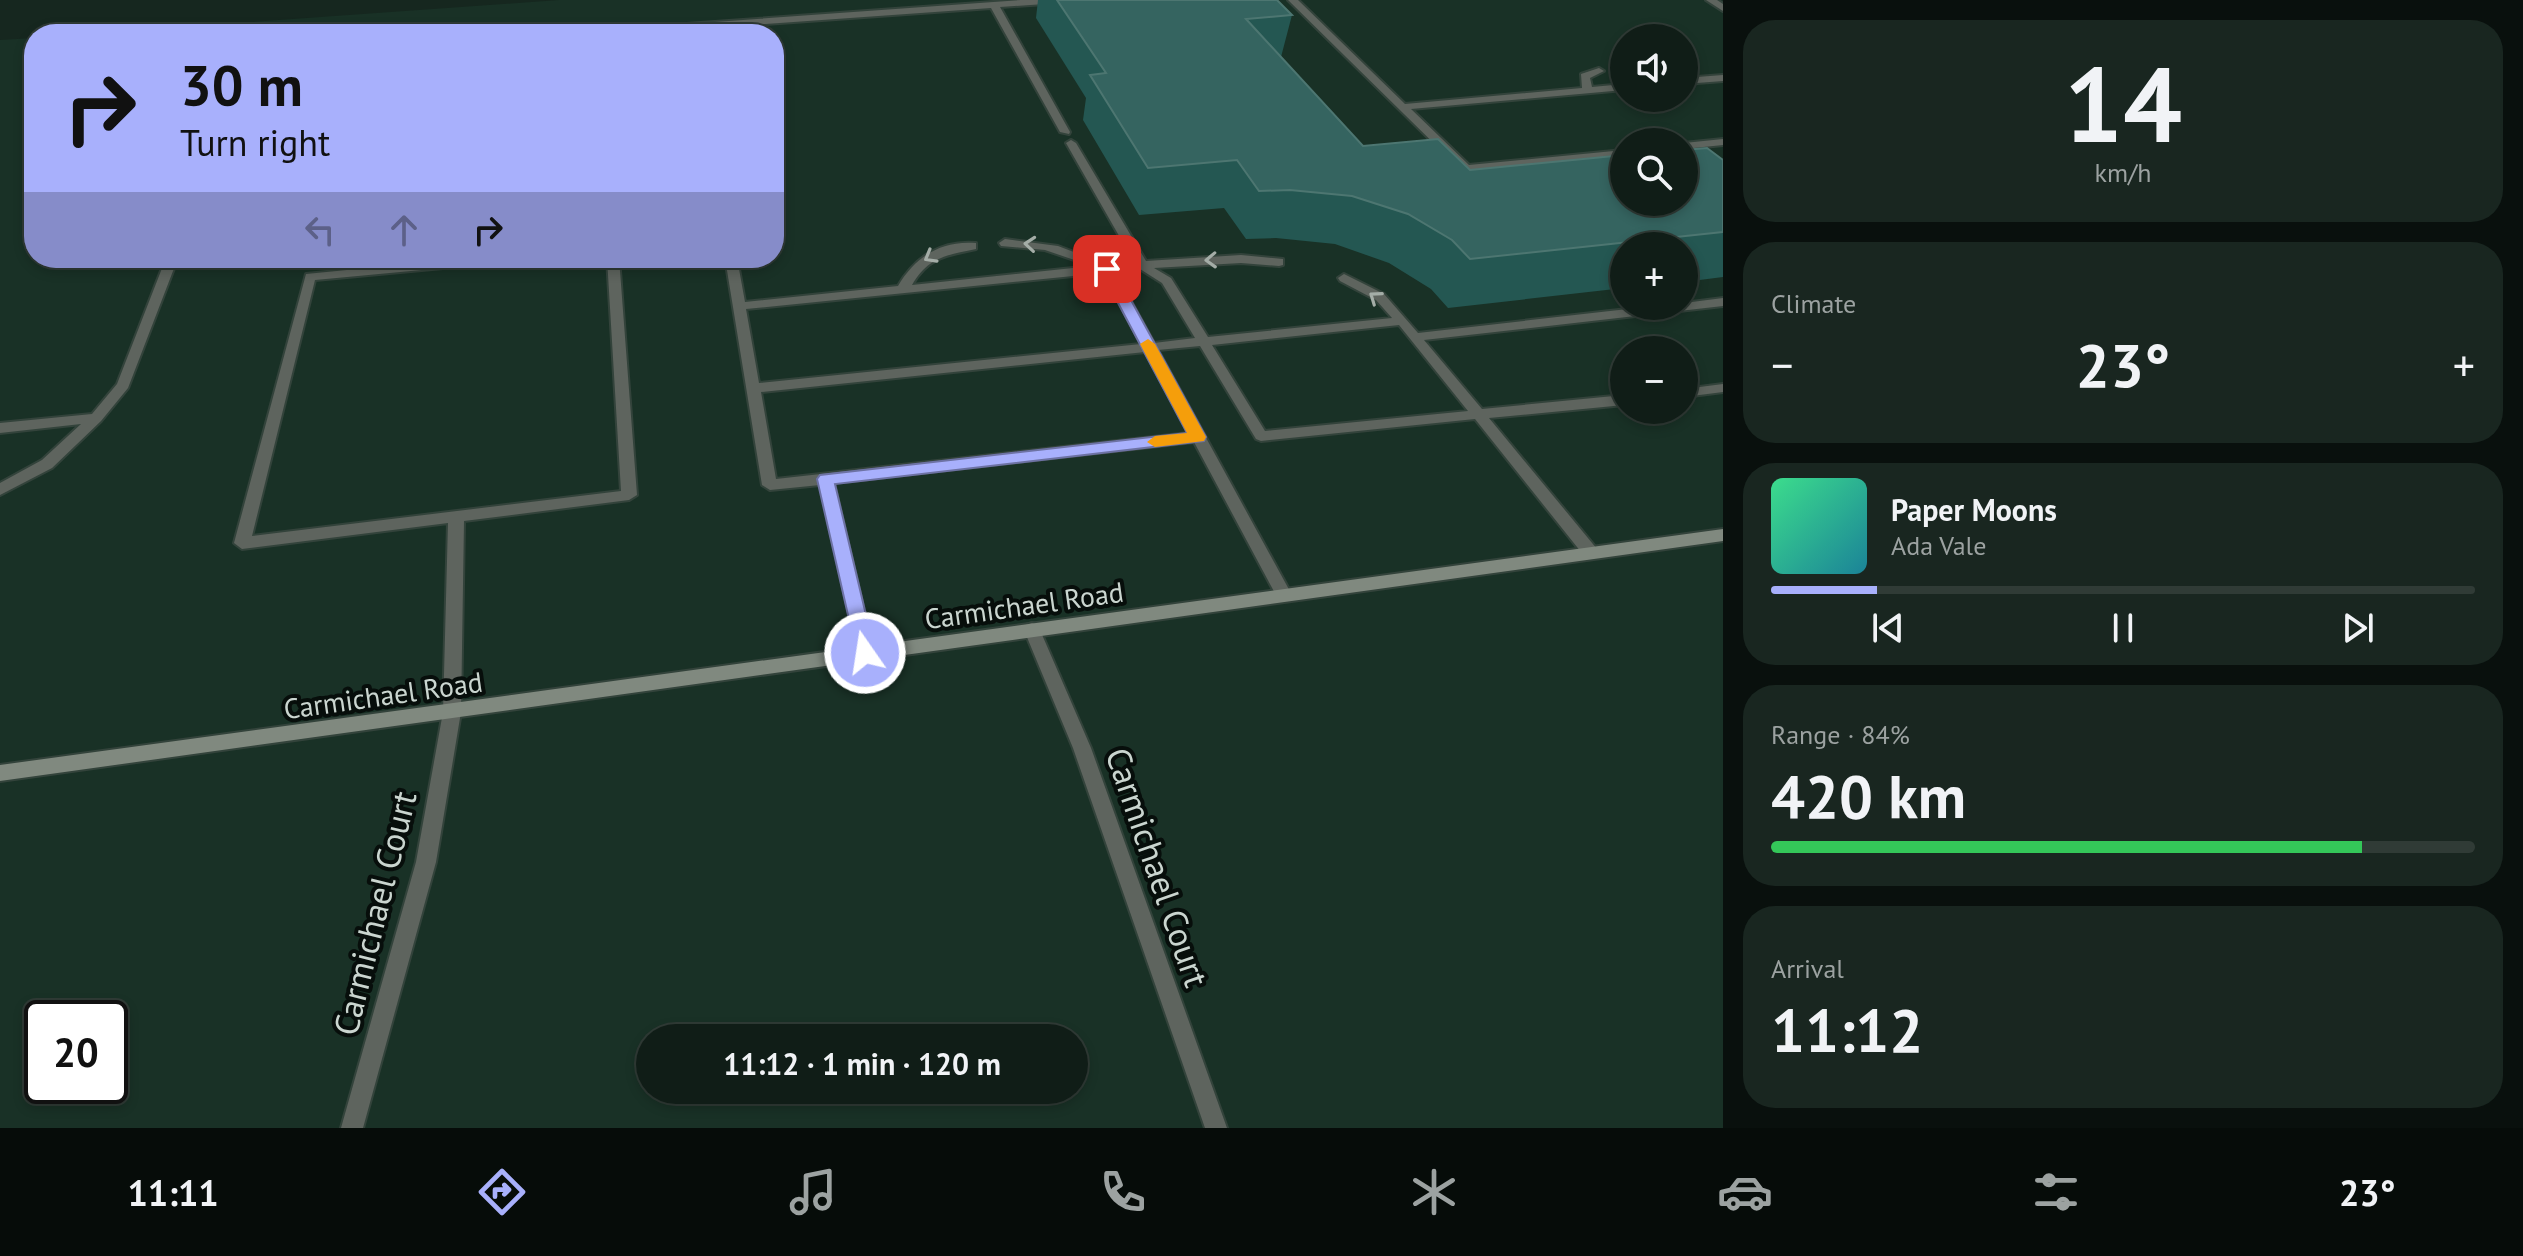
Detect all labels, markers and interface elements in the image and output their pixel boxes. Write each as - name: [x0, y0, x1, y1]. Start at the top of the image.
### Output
- map controls: [1610, 24, 1698, 424]
- button: sound: [1610, 24, 1698, 112]
- text: 14: [2064, 36, 2182, 171]
- text: 30 m: [180, 49, 303, 121]
- icon: right: [48, 56, 152, 160]
- text: Turn right: [180, 119, 330, 166]
- button: search: [1610, 128, 1698, 216]
- text: km/h: [2095, 156, 2152, 189]
- icon: left: [298, 208, 342, 252]
- icon: ahead: [382, 208, 426, 252]
- icon: right: [466, 208, 510, 252]
- button: +: [1610, 232, 1698, 320]
- pin: [1073, 235, 1141, 303]
- one-way arrow: [1023, 236, 1036, 253]
- one-way arrow: [924, 247, 939, 263]
- icon: arrive: [1085, 247, 1129, 291]
- one-way arrow: [1204, 251, 1217, 268]
- text: Climate: [1771, 287, 1856, 320]
- one-way arrow: [1370, 291, 1384, 306]
- text: 23°: [2076, 326, 2170, 404]
- button: −: [1610, 336, 1698, 424]
- text: −: [1771, 336, 1793, 393]
- text: +: [2453, 336, 2475, 393]
- text: Paper Moons: [1891, 490, 2057, 529]
- text: Ada Vale: [1891, 529, 1986, 562]
- street label: Carmichael Road: [922, 573, 1126, 637]
- icon: previous: [1866, 606, 1910, 650]
- icon: pause: [2101, 606, 2145, 650]
- icon: next: [2336, 606, 2380, 650]
- position arrow: [823, 611, 907, 695]
- street label: Carmichael Road: [281, 663, 485, 727]
- text: Range · 84%: [1771, 718, 1910, 751]
- street label: Carmichael Court: [1097, 742, 1220, 993]
- text: 420 km: [1771, 757, 1966, 835]
- street label: Carmichael Court: [322, 786, 426, 1040]
- text: Arrival: [1771, 952, 1844, 985]
- text: 11:12: [1771, 991, 1923, 1069]
- speed limit sign: 20: [24, 1000, 128, 1104]
- text: 11:12 · 1 min · 120 m: [723, 1044, 1001, 1083]
- icon: directions: [474, 1164, 530, 1220]
- icon: music: [785, 1164, 841, 1220]
- icon: phone: [1095, 1164, 1151, 1220]
- icon: climate: [1406, 1164, 1462, 1220]
- icon: car: [1717, 1164, 1773, 1220]
- icon: filters: [2028, 1164, 2084, 1220]
- text: 11:11: [127, 1169, 219, 1216]
- text: 23°: [2339, 1169, 2395, 1216]

